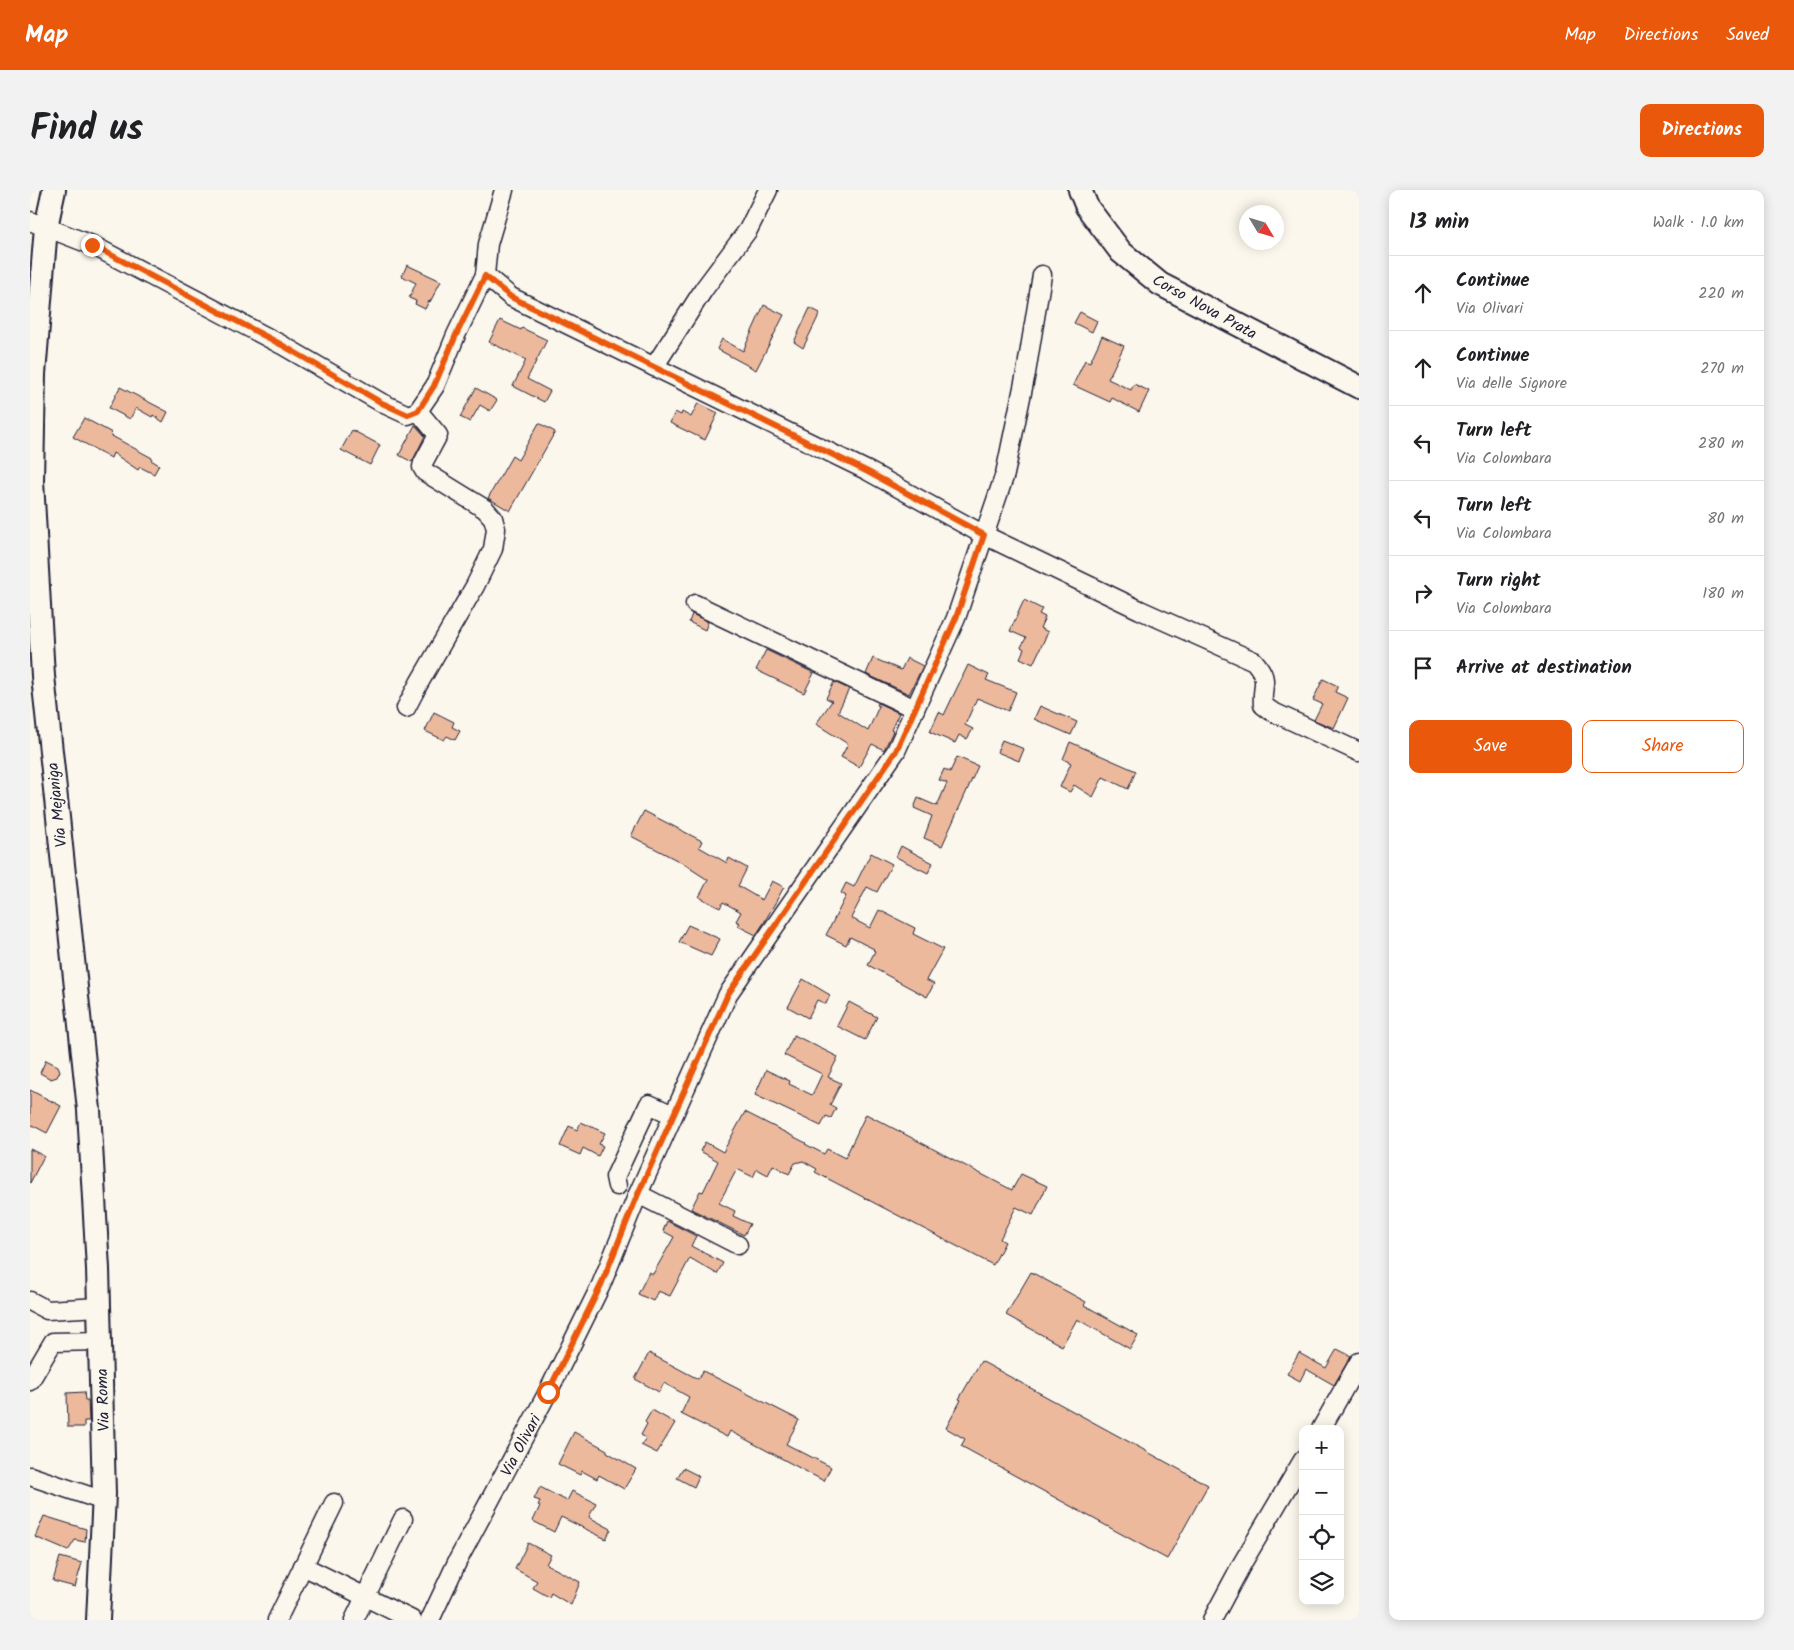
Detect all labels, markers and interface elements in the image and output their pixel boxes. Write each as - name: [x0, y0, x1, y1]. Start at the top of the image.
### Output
- text: Map: [25, 16, 68, 55]
- text: Map: [1564, 21, 1596, 50]
- text: Directions: [1624, 21, 1698, 50]
- text: Saved: [1726, 21, 1769, 50]
- text: Find us: [30, 102, 143, 158]
- button: Directions: [1640, 104, 1764, 157]
- north arrow: [1239, 205, 1284, 250]
- text: 13 min: [1409, 206, 1469, 239]
- text: Walk · 1.0 km: [1652, 210, 1744, 235]
- route end: [81, 234, 104, 257]
- text: Continue: [1456, 266, 1529, 296]
- street label: Corso Nova Prata: [1147, 268, 1261, 346]
- icon: ahead: [1409, 279, 1437, 307]
- text: 220 m: [1698, 281, 1744, 306]
- text: Via Olivari: [1456, 296, 1523, 321]
- text: Continue: [1456, 341, 1529, 371]
- icon: ahead: [1409, 354, 1437, 382]
- text: 270 m: [1700, 356, 1744, 381]
- text: Via delle Signore: [1456, 371, 1567, 396]
- text: Turn left: [1456, 416, 1531, 446]
- icon: left: [1409, 429, 1437, 457]
- text: 280 m: [1698, 431, 1744, 456]
- text: Via Colombara: [1456, 446, 1552, 471]
- text: Turn left: [1456, 491, 1531, 521]
- icon: left: [1409, 504, 1437, 532]
- text: 80 m: [1707, 506, 1744, 531]
- text: Via Colombara: [1456, 521, 1552, 546]
- text: Turn right: [1456, 566, 1541, 596]
- icon: right: [1409, 579, 1437, 607]
- text: 180 m: [1702, 581, 1744, 606]
- text: Via Colombara: [1456, 596, 1552, 621]
- text: Arrive at destination: [1456, 653, 1632, 683]
- icon: arrive: [1409, 654, 1437, 682]
- button: Save: [1409, 720, 1572, 773]
- button: Share: [1582, 720, 1744, 773]
- street label: Via Mejaniga: [41, 761, 74, 848]
- street label: Via Roma: [90, 1368, 117, 1432]
- route start: [537, 1381, 560, 1404]
- street label: Via Olivari: [495, 1409, 549, 1481]
- map controls: [1299, 1425, 1344, 1605]
- button: +: [1299, 1425, 1344, 1470]
- button: −: [1299, 1470, 1344, 1515]
- button: locate: [1299, 1515, 1344, 1560]
- button: layers: [1299, 1560, 1344, 1605]

